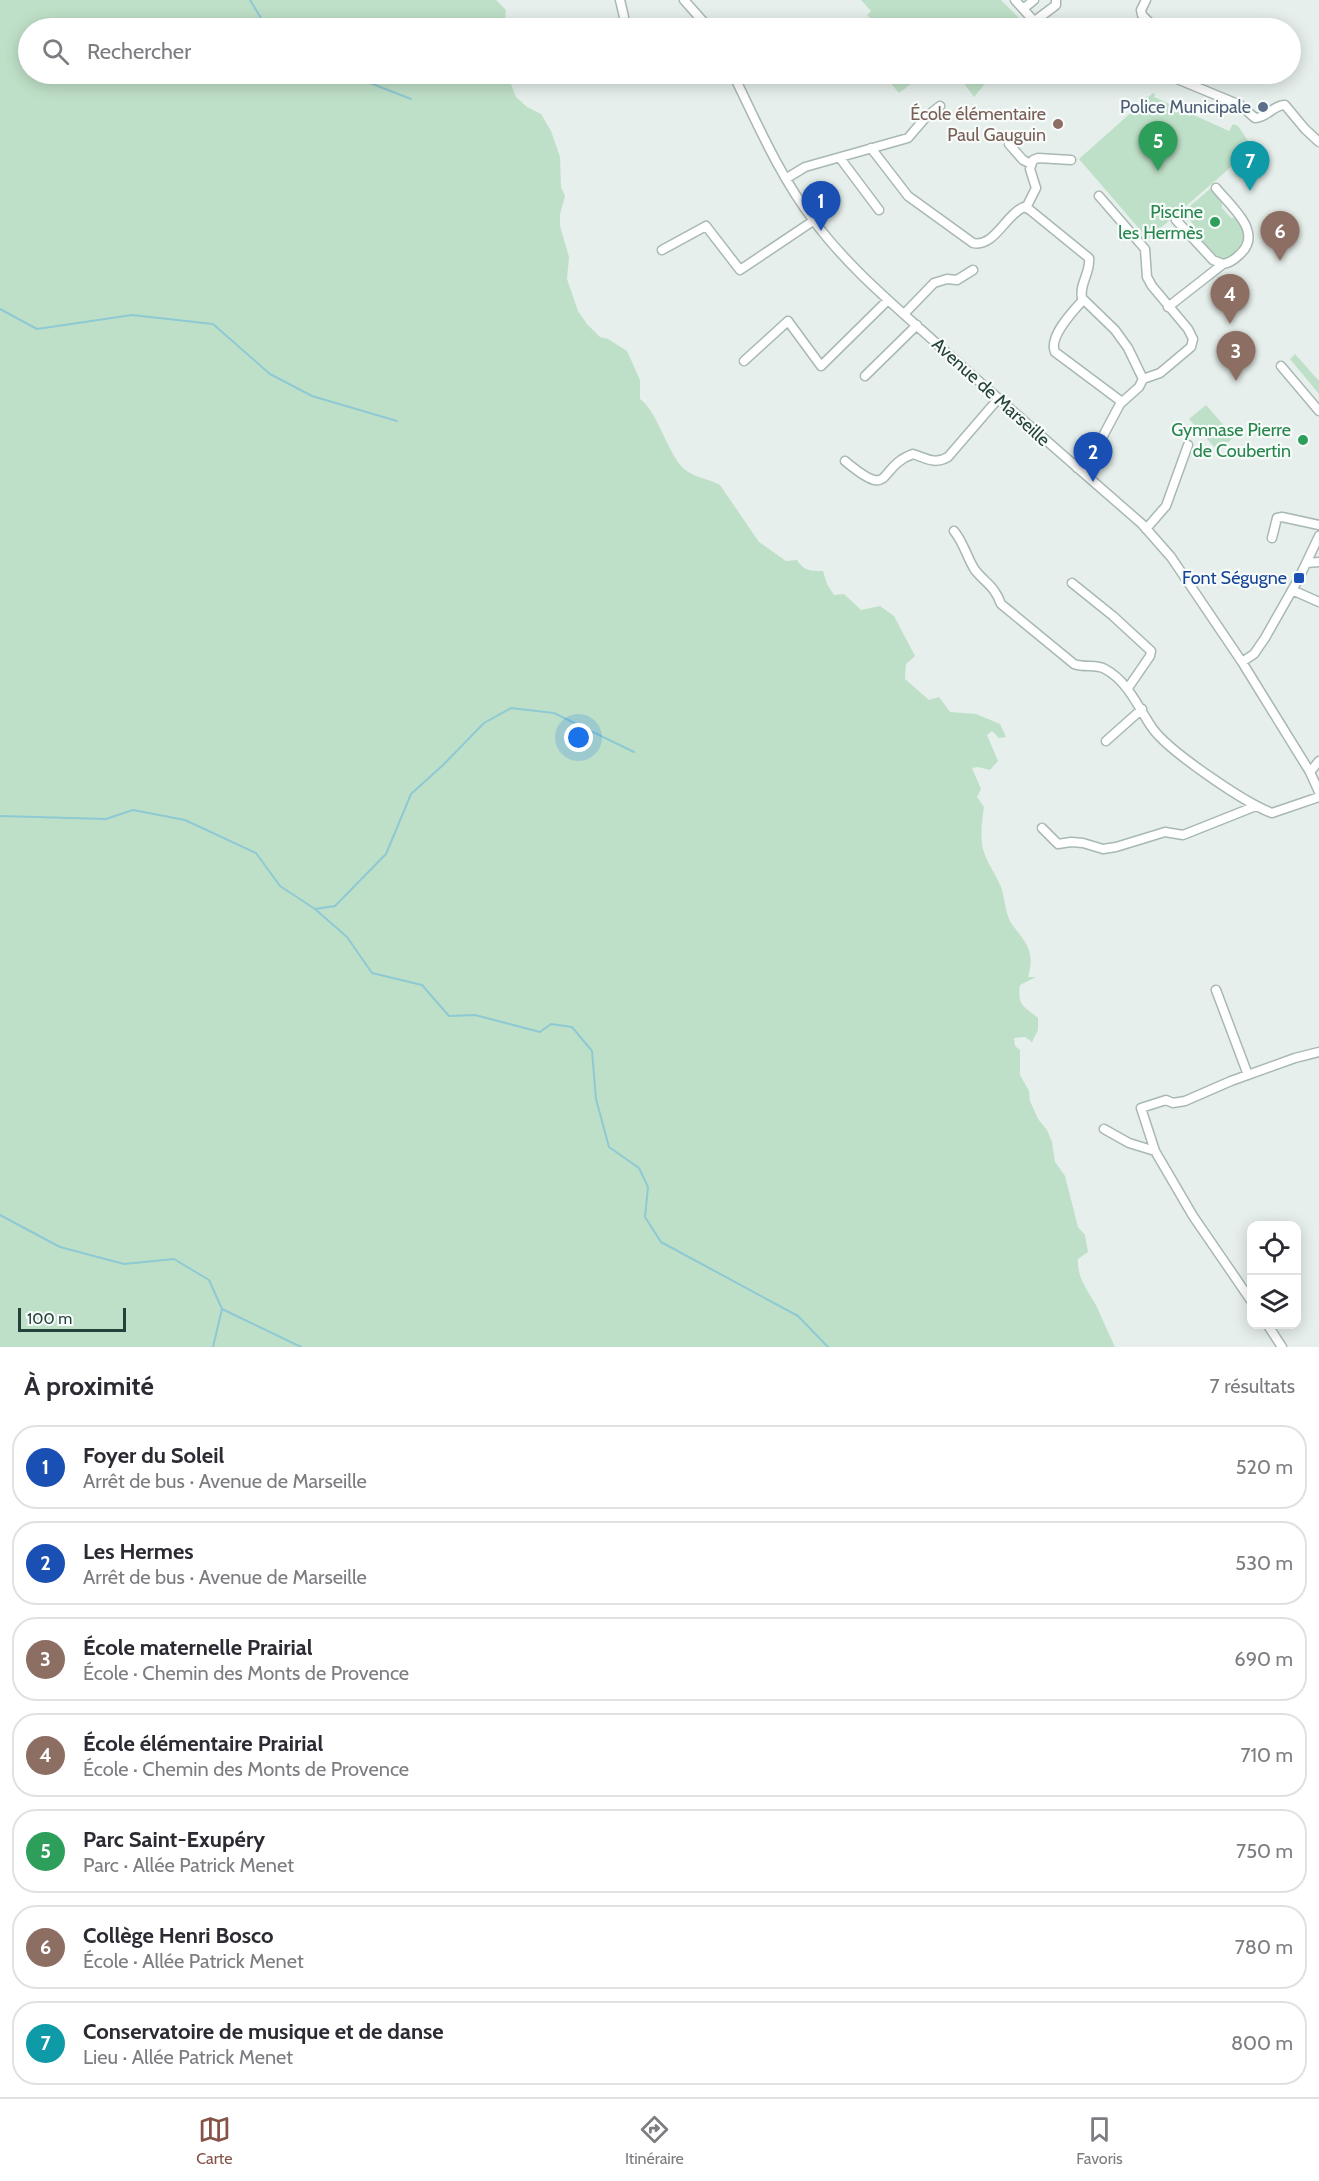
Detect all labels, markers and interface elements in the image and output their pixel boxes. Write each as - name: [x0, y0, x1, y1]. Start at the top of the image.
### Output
- search box: [18, 18, 1301, 84]
- icon: search: [39, 35, 72, 68]
- text: Rechercher: [87, 38, 191, 65]
- place label: Police Municipale: [1120, 96, 1251, 118]
- marker: Police Municipale: [1256, 100, 1270, 114]
- place label: École élémentaire Paul Gauguin: [910, 103, 1046, 146]
- marker: École élémentaire Paul Gauguin: [1051, 117, 1065, 131]
- pin: 5: [1138, 122, 1178, 171]
- pin: 7: [1230, 142, 1270, 191]
- pin: 1: [802, 182, 840, 231]
- place label: Piscine les Hermès: [1118, 201, 1203, 244]
- pin: 6: [1260, 212, 1300, 261]
- marker: Piscine les Hermès: [1208, 215, 1222, 229]
- pin: 4: [1210, 274, 1250, 324]
- pin: 3: [1216, 332, 1256, 381]
- street label: Avenue de Marseille: [927, 333, 1055, 451]
- place label: Gymnase Pierre de Coubertin: [1171, 419, 1291, 462]
- pin: 2: [1074, 432, 1112, 482]
- marker: Gymnase Pierre de Coubertin: [1296, 433, 1310, 447]
- place label: Font Ségugne: [1182, 567, 1287, 589]
- marker: Font Ségugne: [1292, 571, 1306, 585]
- your location: [564, 723, 593, 752]
- map controls: [1247, 1221, 1301, 1329]
- button: locate: [1247, 1221, 1301, 1275]
- button: layers: [1247, 1275, 1301, 1329]
- scale bar: [18, 1305, 126, 1332]
- text: 100 m: [27, 1309, 72, 1328]
- text: À proximité: [24, 1370, 154, 1402]
- text: 7 résultats: [1210, 1374, 1295, 1398]
- text: Foyer du Soleil: [83, 1442, 224, 1469]
- text: 1: [42, 1455, 49, 1479]
- text: 520 m: [1236, 1455, 1293, 1479]
- text: Arrêt de bus · Avenue de Marseille: [83, 1469, 367, 1493]
- text: Les Hermes: [83, 1538, 194, 1565]
- text: 2: [40, 1551, 51, 1575]
- text: 530 m: [1235, 1551, 1293, 1575]
- text: Arrêt de bus · Avenue de Marseille: [83, 1565, 367, 1589]
- text: École maternelle Prairial: [83, 1634, 313, 1661]
- text: 3: [40, 1647, 51, 1671]
- text: 690 m: [1234, 1647, 1293, 1671]
- text: École · Chemin des Monts de Provence: [83, 1661, 409, 1685]
- text: École élémentaire Prairial: [83, 1730, 323, 1757]
- text: 4: [39, 1743, 52, 1767]
- text: 710 m: [1240, 1743, 1293, 1767]
- text: École · Chemin des Monts de Provence: [83, 1757, 409, 1781]
- text: Parc Saint-Exupéry: [83, 1826, 265, 1853]
- text: 5: [40, 1839, 51, 1863]
- text: 750 m: [1236, 1839, 1293, 1863]
- text: Parc · Allée Patrick Menet: [83, 1853, 294, 1877]
- text: Collège Henri Bosco: [83, 1922, 274, 1949]
- text: 6: [40, 1935, 51, 1959]
- text: 780 m: [1235, 1935, 1293, 1959]
- text: École · Allée Patrick Menet: [83, 1949, 304, 1973]
- text: Conservatoire de musique et de danse: [83, 2018, 444, 2045]
- text: 7: [40, 2031, 51, 2055]
- text: 800 m: [1231, 2031, 1293, 2055]
- text: Lieu · Allée Patrick Menet: [83, 2045, 293, 2069]
- tab: Carte: [196, 2113, 232, 2168]
- tab: Itinéraire: [625, 2113, 684, 2168]
- tab: Favoris: [1076, 2113, 1123, 2168]

